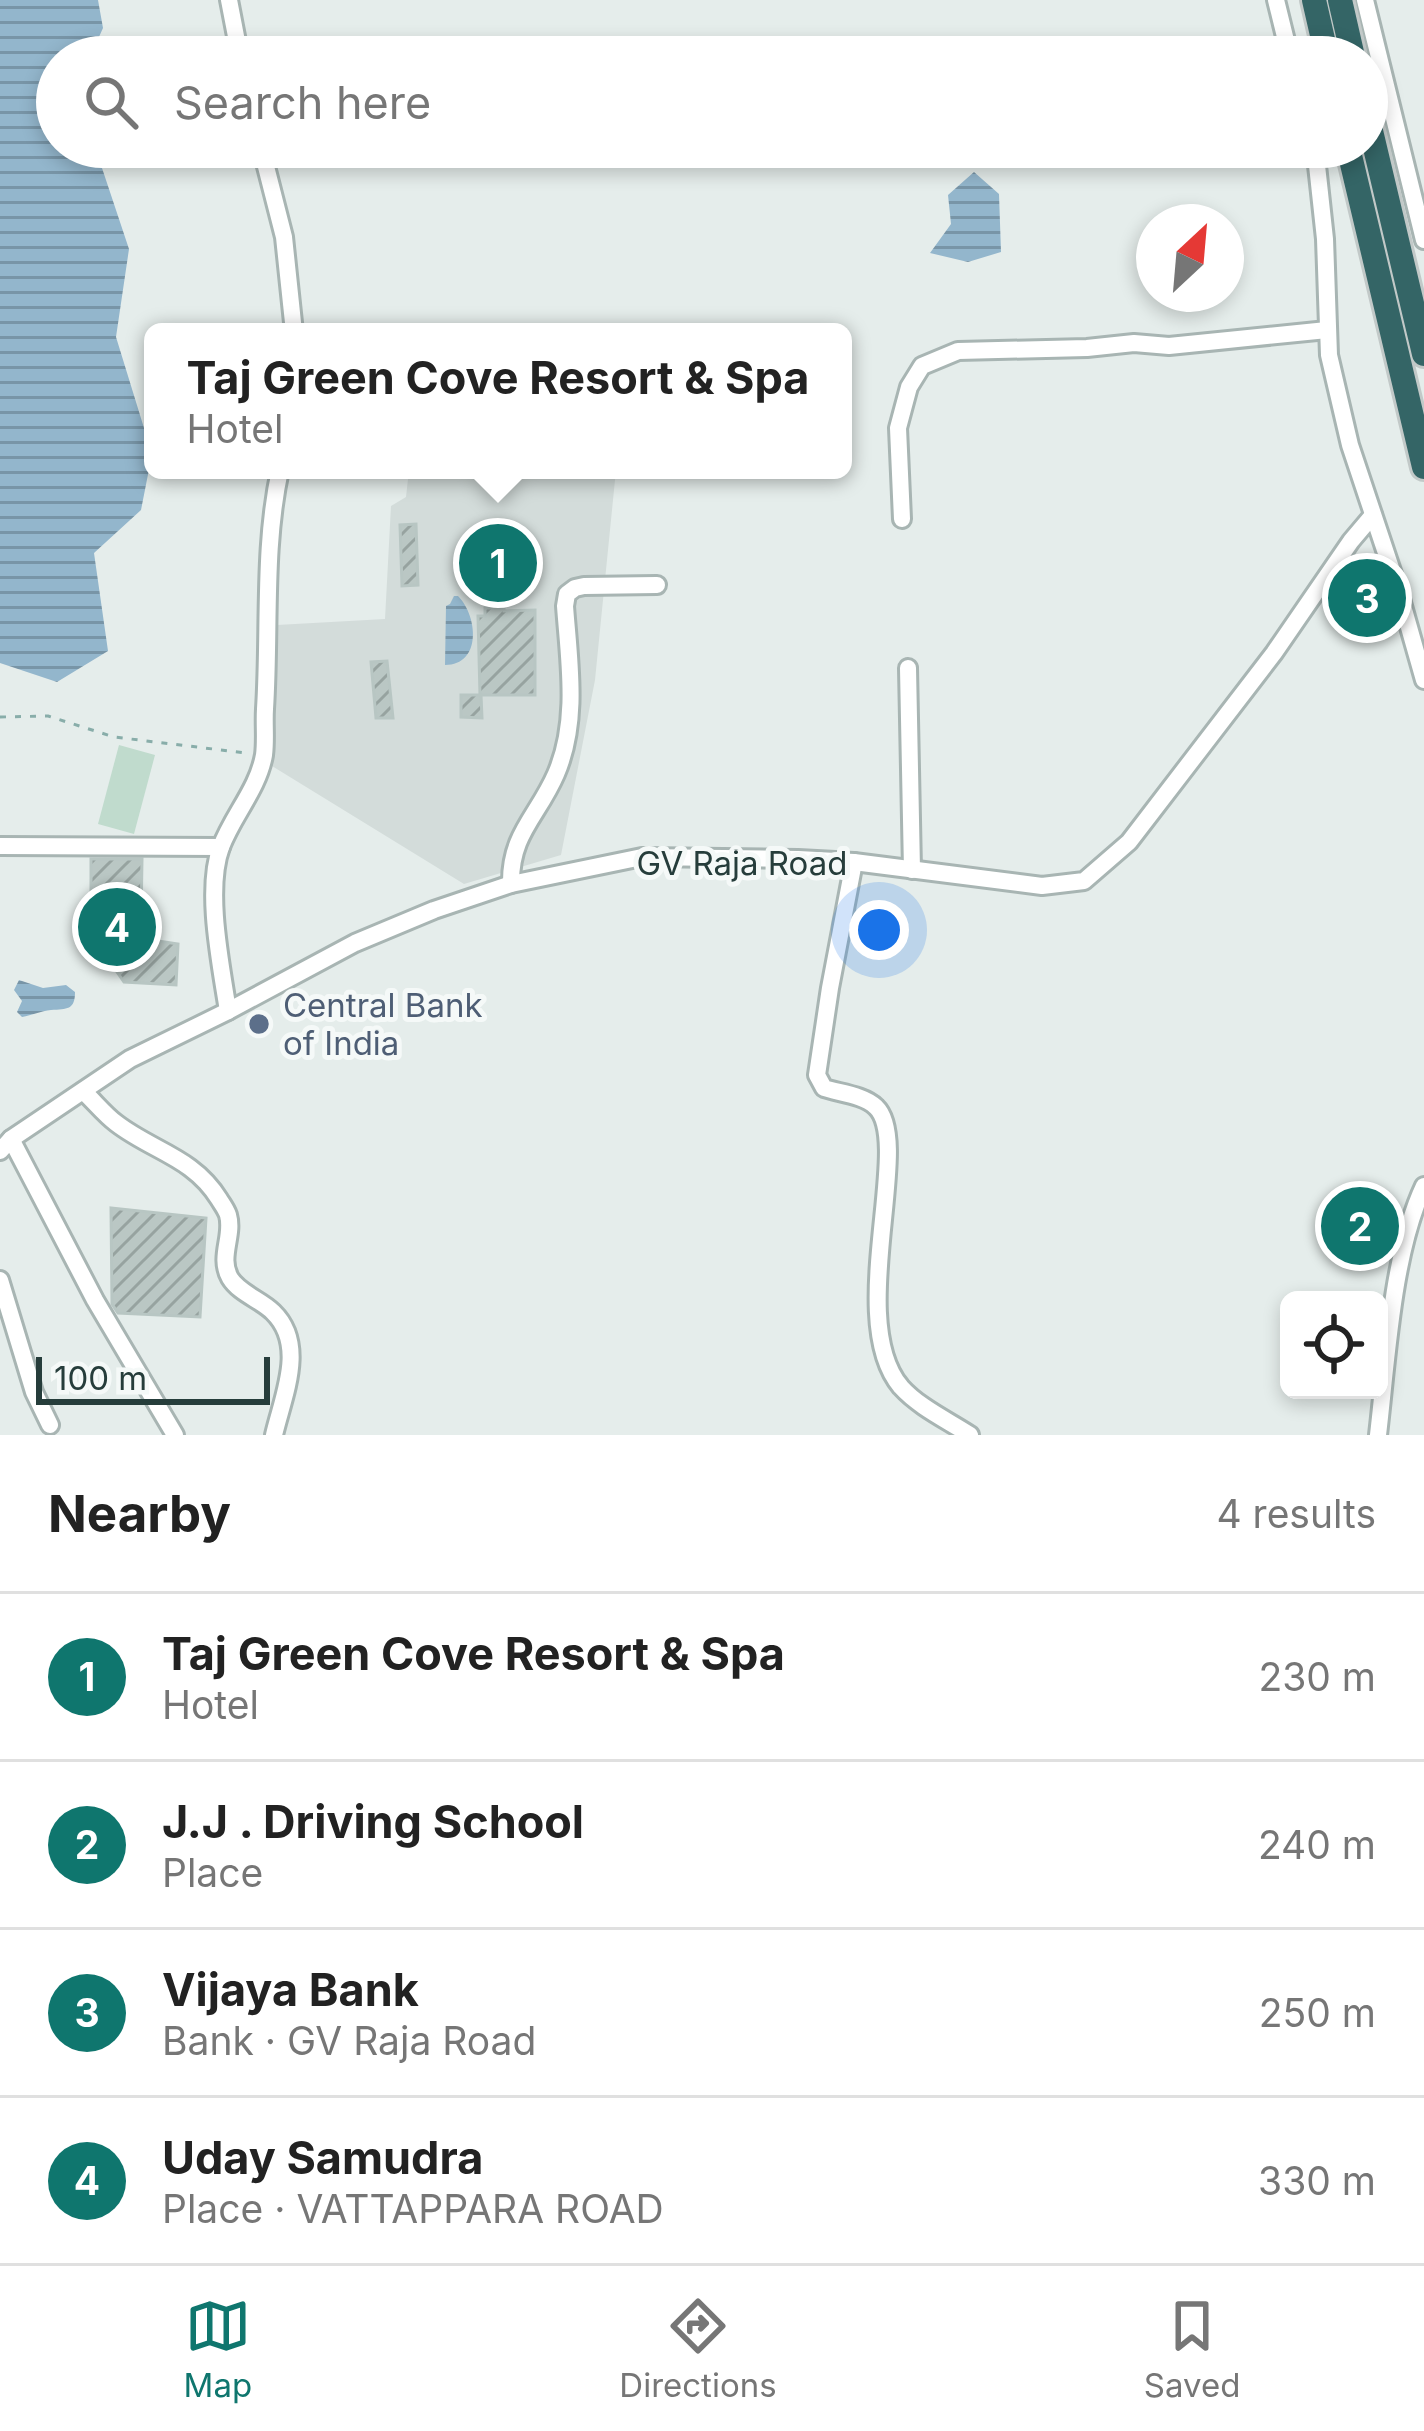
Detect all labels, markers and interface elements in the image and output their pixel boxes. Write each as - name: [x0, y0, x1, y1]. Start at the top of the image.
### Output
- search box: [36, 36, 1388, 168]
- icon: search: [78, 69, 144, 135]
- text: Search here: [174, 75, 431, 130]
- north arrow: [1136, 204, 1244, 312]
- popup: [144, 323, 852, 479]
- text: Taj Green Cove Resort & Spa: [187, 350, 809, 405]
- text: Hotel: [187, 405, 283, 452]
- pin: 1: [459, 518, 537, 608]
- pin: 3: [1328, 553, 1406, 643]
- street label: GV Raja Road: [637, 843, 847, 883]
- pin: 4: [78, 882, 156, 972]
- your location: [849, 900, 909, 960]
- place label: Central Bank of India: [283, 985, 483, 1063]
- marker: Central Bank of India: [246, 1011, 272, 1037]
- pin: 2: [1321, 1181, 1399, 1271]
- map controls: [1280, 1291, 1388, 1399]
- button: locate: [1280, 1291, 1388, 1399]
- scale bar: [36, 1351, 270, 1404]
- text: 100 m: [54, 1358, 147, 1398]
- text: Nearby: [48, 1483, 231, 1544]
- text: 4 results: [1216, 1490, 1376, 1537]
- text: Taj Green Cove Resort & Spa: [162, 1626, 785, 1681]
- text: 1: [79, 1653, 95, 1700]
- text: 230 m: [1258, 1653, 1376, 1700]
- text: Hotel: [162, 1681, 259, 1728]
- text: J.J . Driving School: [162, 1794, 584, 1849]
- text: 2: [75, 1821, 99, 1868]
- text: 240 m: [1258, 1821, 1376, 1868]
- text: Place: [162, 1849, 263, 1896]
- text: Vijaya Bank: [162, 1962, 419, 2017]
- text: 3: [74, 1989, 100, 2036]
- text: 250 m: [1259, 1989, 1376, 2036]
- text: Bank · GV Raja Road: [162, 2017, 536, 2064]
- text: Uday Samudra: [162, 2130, 483, 2185]
- text: 4: [74, 2157, 100, 2204]
- text: 330 m: [1258, 2157, 1376, 2204]
- text: Place · VATTAPPARA ROAD: [162, 2185, 664, 2232]
- tab: Map: [184, 2293, 252, 2405]
- tab: Directions: [619, 2293, 777, 2405]
- tab: Saved: [1144, 2293, 1240, 2405]

